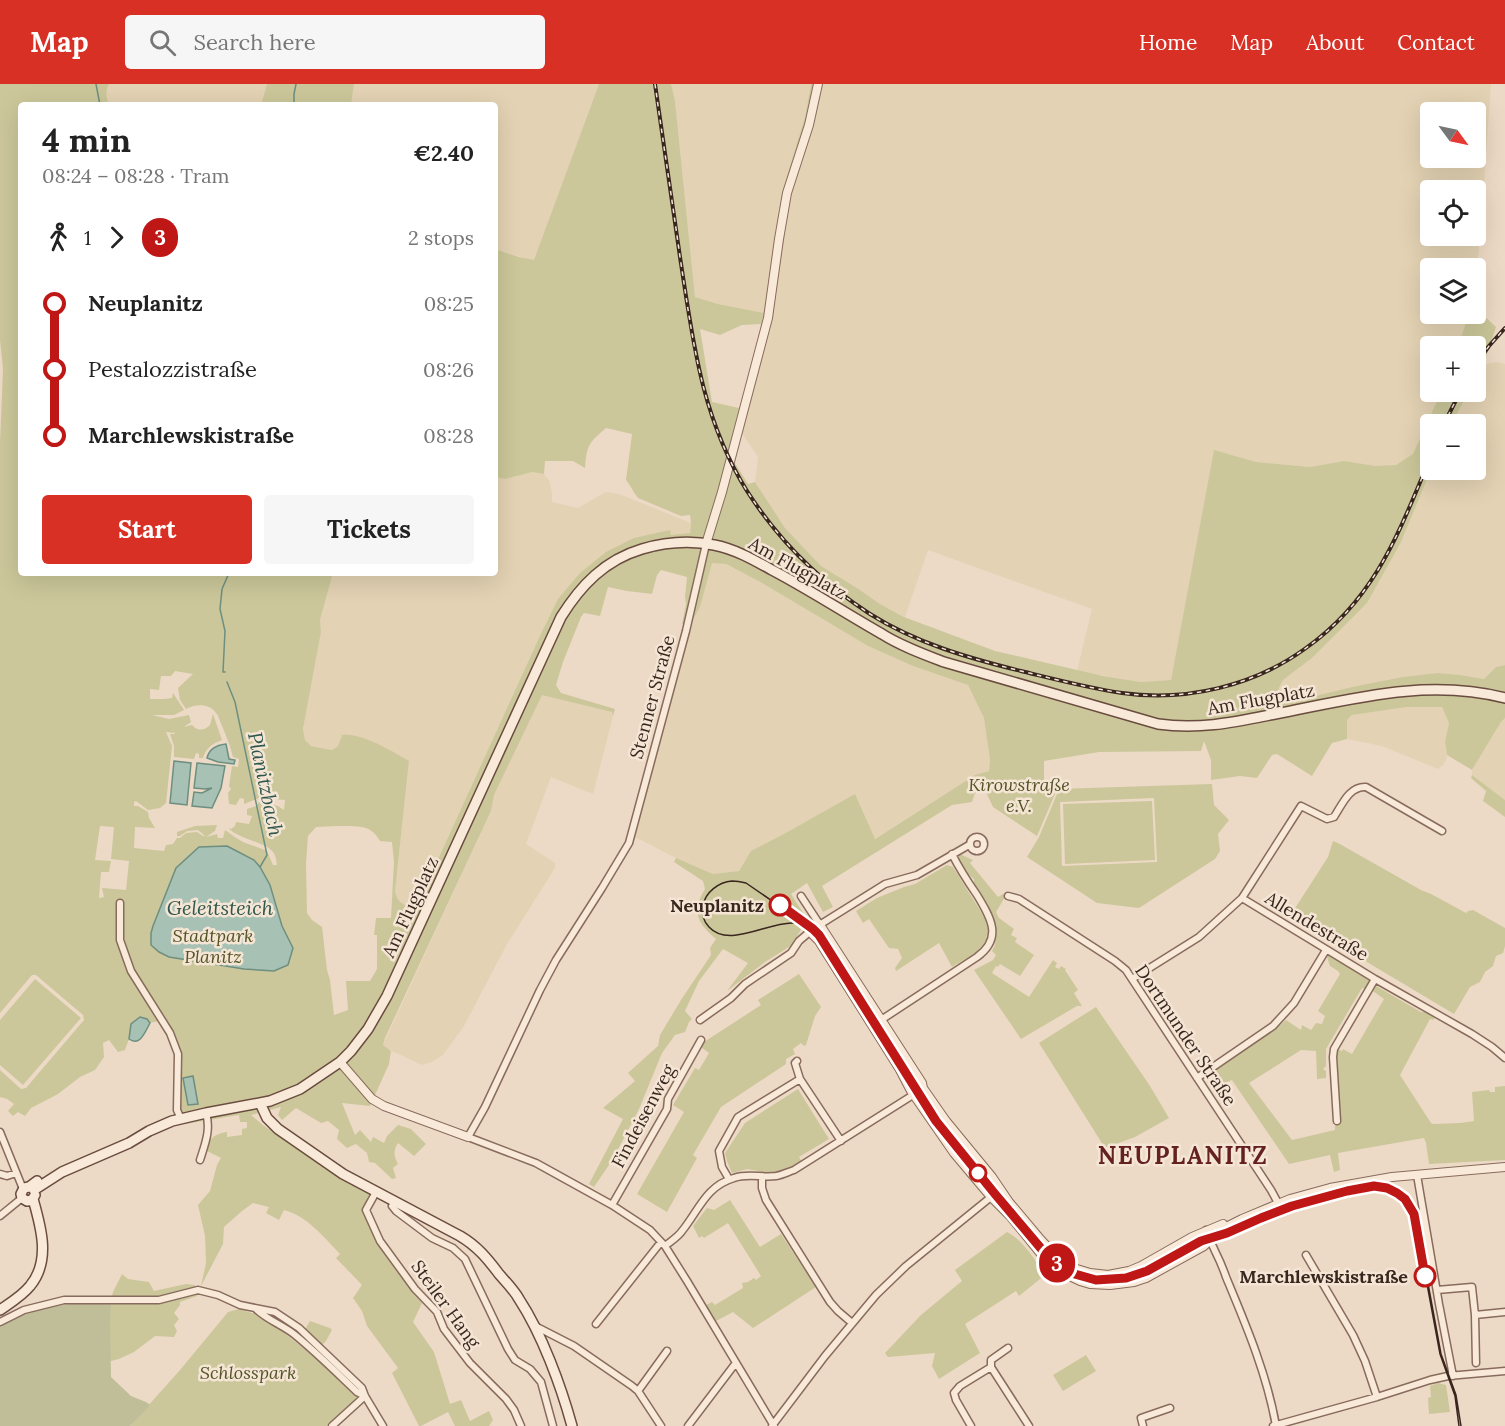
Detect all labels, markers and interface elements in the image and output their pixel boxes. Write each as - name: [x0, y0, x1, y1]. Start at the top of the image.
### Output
- search box: [125, 15, 545, 69]
- text: Map: [30, 24, 89, 60]
- icon: search: [146, 26, 179, 59]
- text: Search here: [194, 28, 316, 56]
- text: Home: [1139, 29, 1197, 56]
- text: Map: [1230, 29, 1273, 56]
- text: About: [1306, 29, 1364, 56]
- text: Contact: [1397, 29, 1475, 56]
- north arrow: [1420, 102, 1486, 168]
- map controls: [1420, 102, 1486, 480]
- text: 4 min: [42, 119, 131, 161]
- text: €2.40: [413, 139, 474, 167]
- text: 08:24 – 08:28 · Tram: [42, 163, 230, 188]
- button: locate: [1420, 180, 1486, 246]
- icon: walk: [42, 221, 75, 254]
- icon: forward: [100, 221, 133, 254]
- text: 3: [154, 224, 166, 251]
- text: 1: [84, 225, 91, 250]
- text: 2 stops: [408, 225, 474, 250]
- button: layers: [1420, 258, 1486, 324]
- text: Neuplanitz: [88, 289, 203, 317]
- text: 08:25: [424, 291, 474, 316]
- button: +: [1420, 336, 1486, 402]
- text: Pestalozzistraße: [88, 355, 257, 383]
- text: 08:26: [423, 357, 474, 382]
- button: −: [1420, 414, 1486, 480]
- text: Marchlewskistraße: [88, 421, 294, 449]
- text: 08:28: [423, 423, 474, 448]
- button: Start: [42, 495, 252, 564]
- button: Tickets: [264, 495, 474, 564]
- street label: Am Flugplatz: [744, 531, 851, 604]
- street label: Stenner Straße: [624, 632, 680, 761]
- street label: Am Flugplatz: [1205, 678, 1316, 720]
- water label: Planitzbach: [243, 729, 289, 839]
- park label: Kirowstraße e.V.: [968, 773, 1070, 817]
- street label: Am Flugplatz: [376, 853, 443, 962]
- street label: Allendestraße: [1260, 886, 1373, 966]
- place label: Neuplanitz: [670, 894, 764, 917]
- marker: Neuplanitz: [769, 894, 791, 916]
- water label: Geleitsteich: [167, 895, 274, 920]
- park label: Stadtpark Planitz: [173, 924, 253, 968]
- street label: Dortmunder Straße: [1130, 960, 1242, 1110]
- street label: Findeisenweg: [606, 1059, 680, 1172]
- district label: NEUPLANITZ: [1098, 1140, 1268, 1171]
- unlabelled marker: [969, 1164, 987, 1182]
- line badge: 3: [1038, 1244, 1076, 1282]
- text: 3: [1051, 1250, 1063, 1277]
- street label: Steiler Hang: [406, 1256, 486, 1353]
- place label: Marchlewskistraße: [1239, 1265, 1408, 1288]
- marker: Marchlewskistraße: [1414, 1265, 1436, 1287]
- park label: Schlosspark: [200, 1361, 296, 1384]

